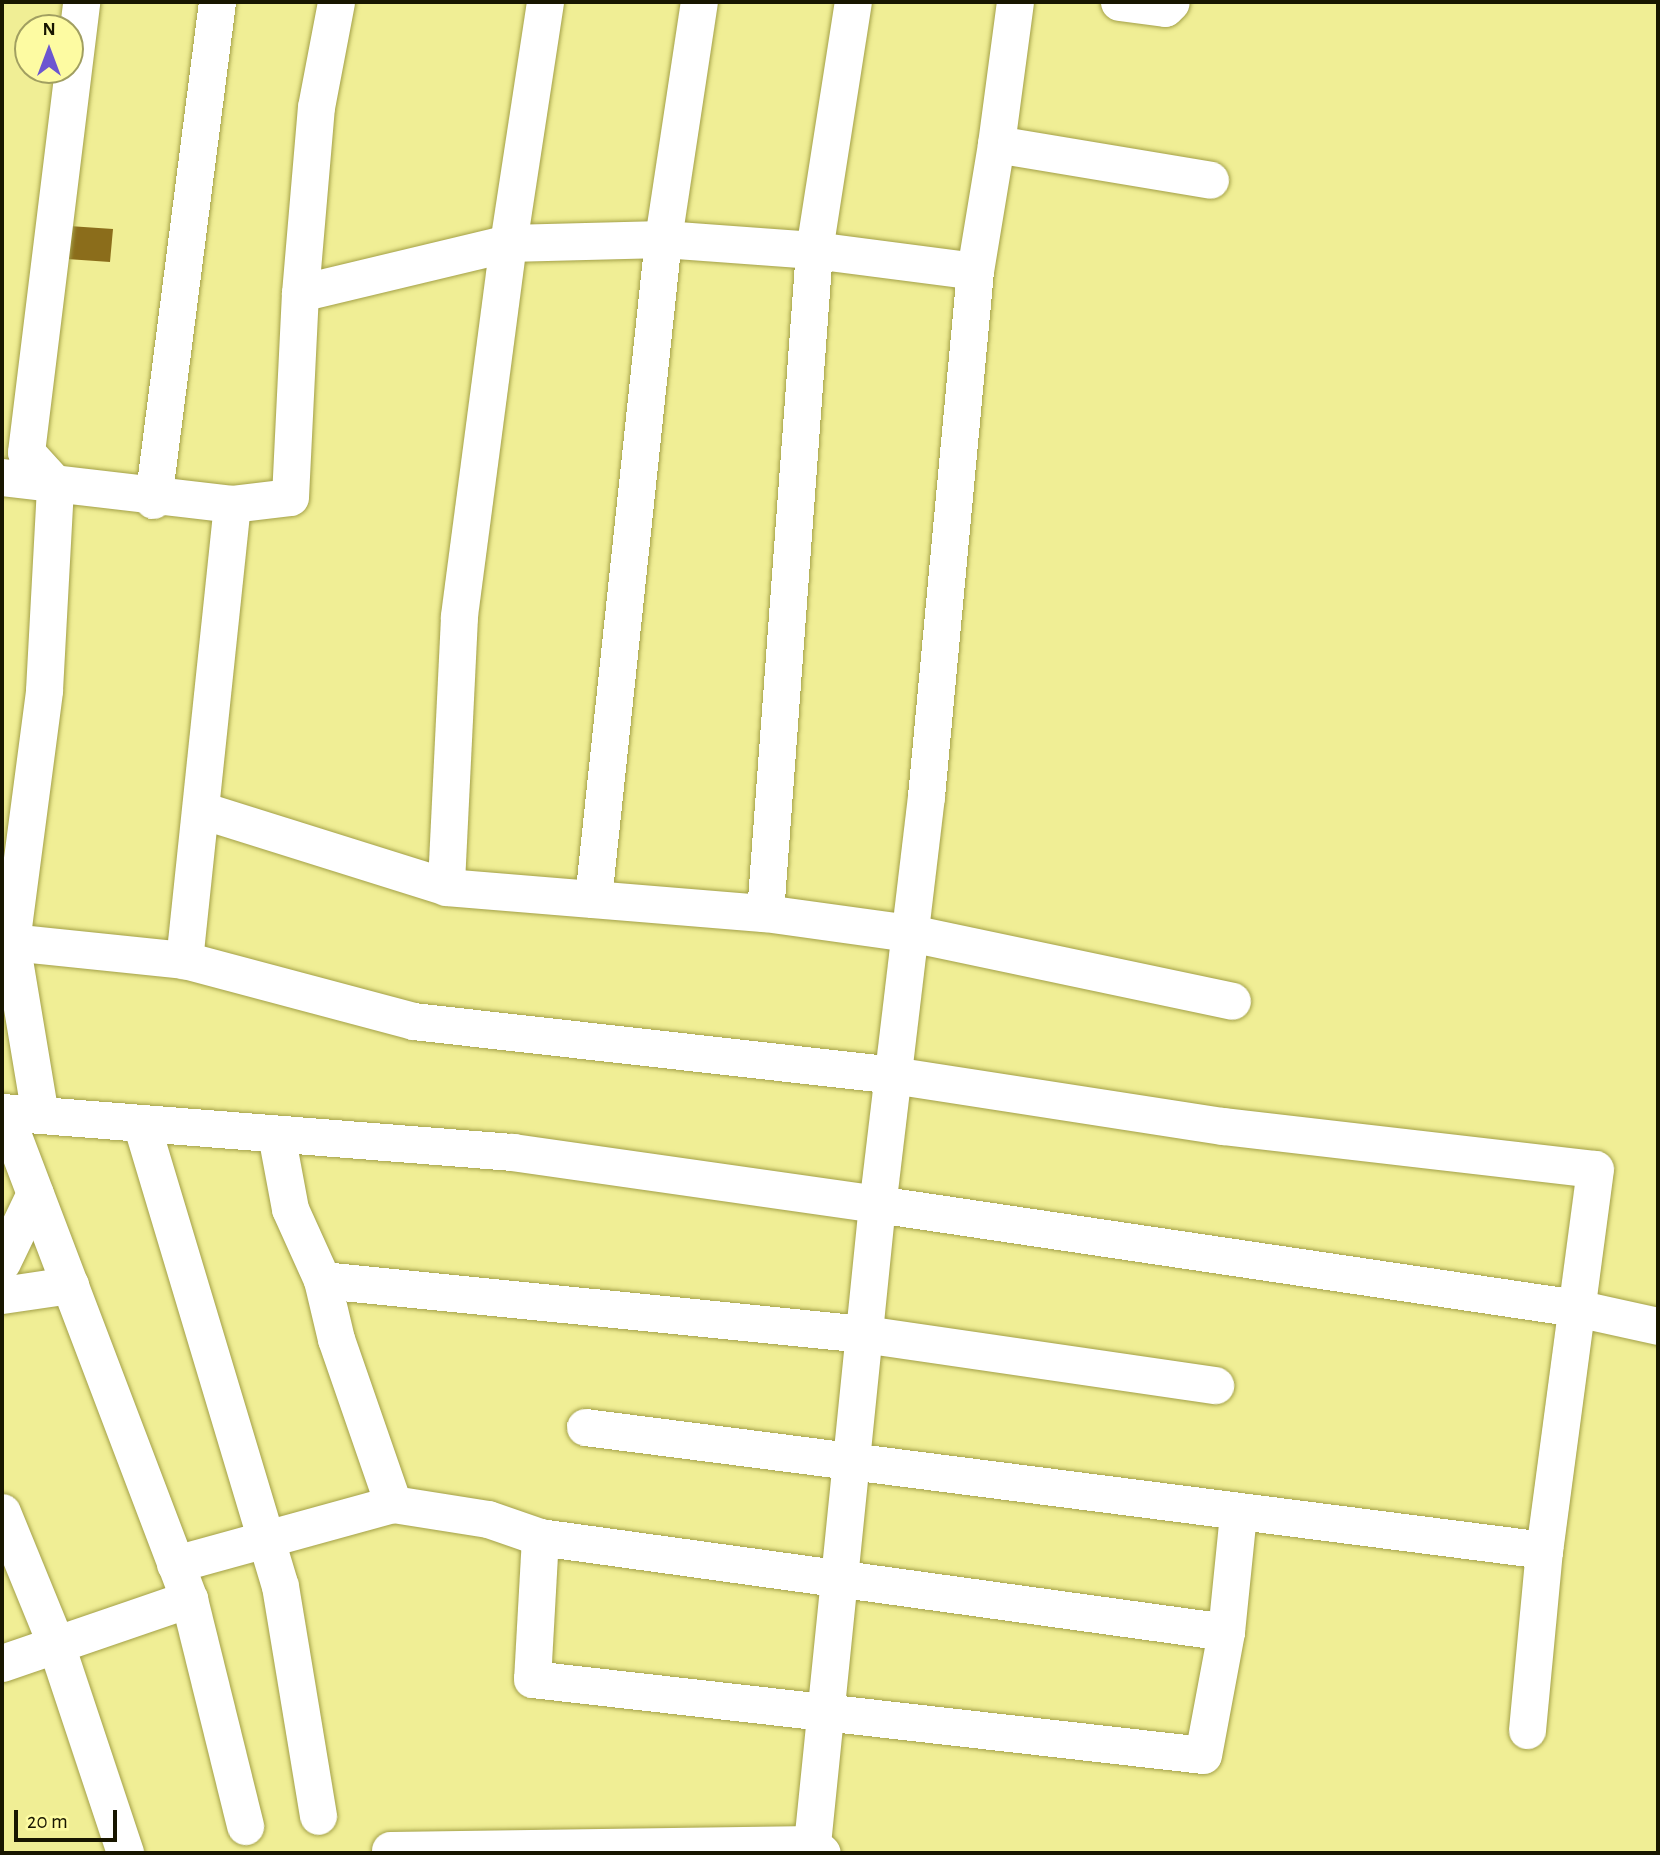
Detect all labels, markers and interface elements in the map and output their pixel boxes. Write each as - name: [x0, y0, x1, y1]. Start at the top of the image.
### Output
- north arrow: [14, 14, 84, 84]
- text: N: [42, 20, 56, 39]
- scale bar: [18, 1796, 121, 1840]
- text: 20 m: [27, 1811, 68, 1832]

